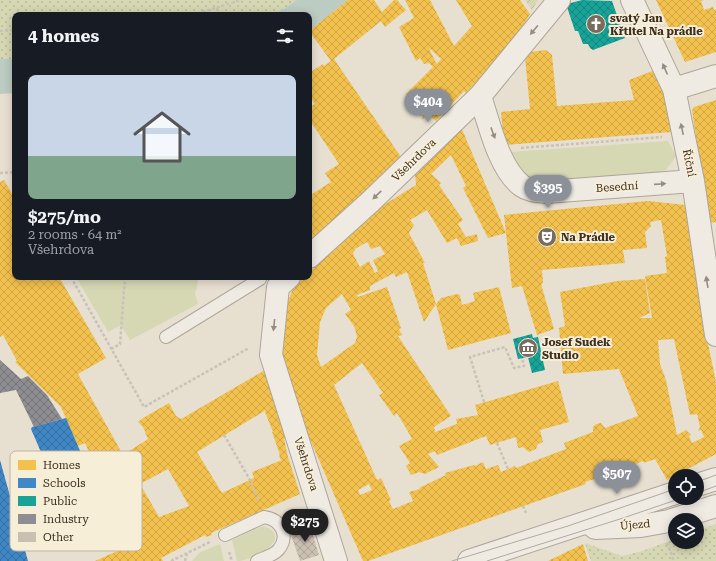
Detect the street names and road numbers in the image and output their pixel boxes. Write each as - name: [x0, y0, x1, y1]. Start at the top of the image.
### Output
- street label: Všehrdova: [389, 136, 439, 184]
- street label: Říční: [680, 148, 699, 178]
- street label: Besední: [595, 179, 639, 195]
- street label: Všehrdova: [291, 435, 321, 493]
- street label: Újezd: [619, 516, 651, 533]

